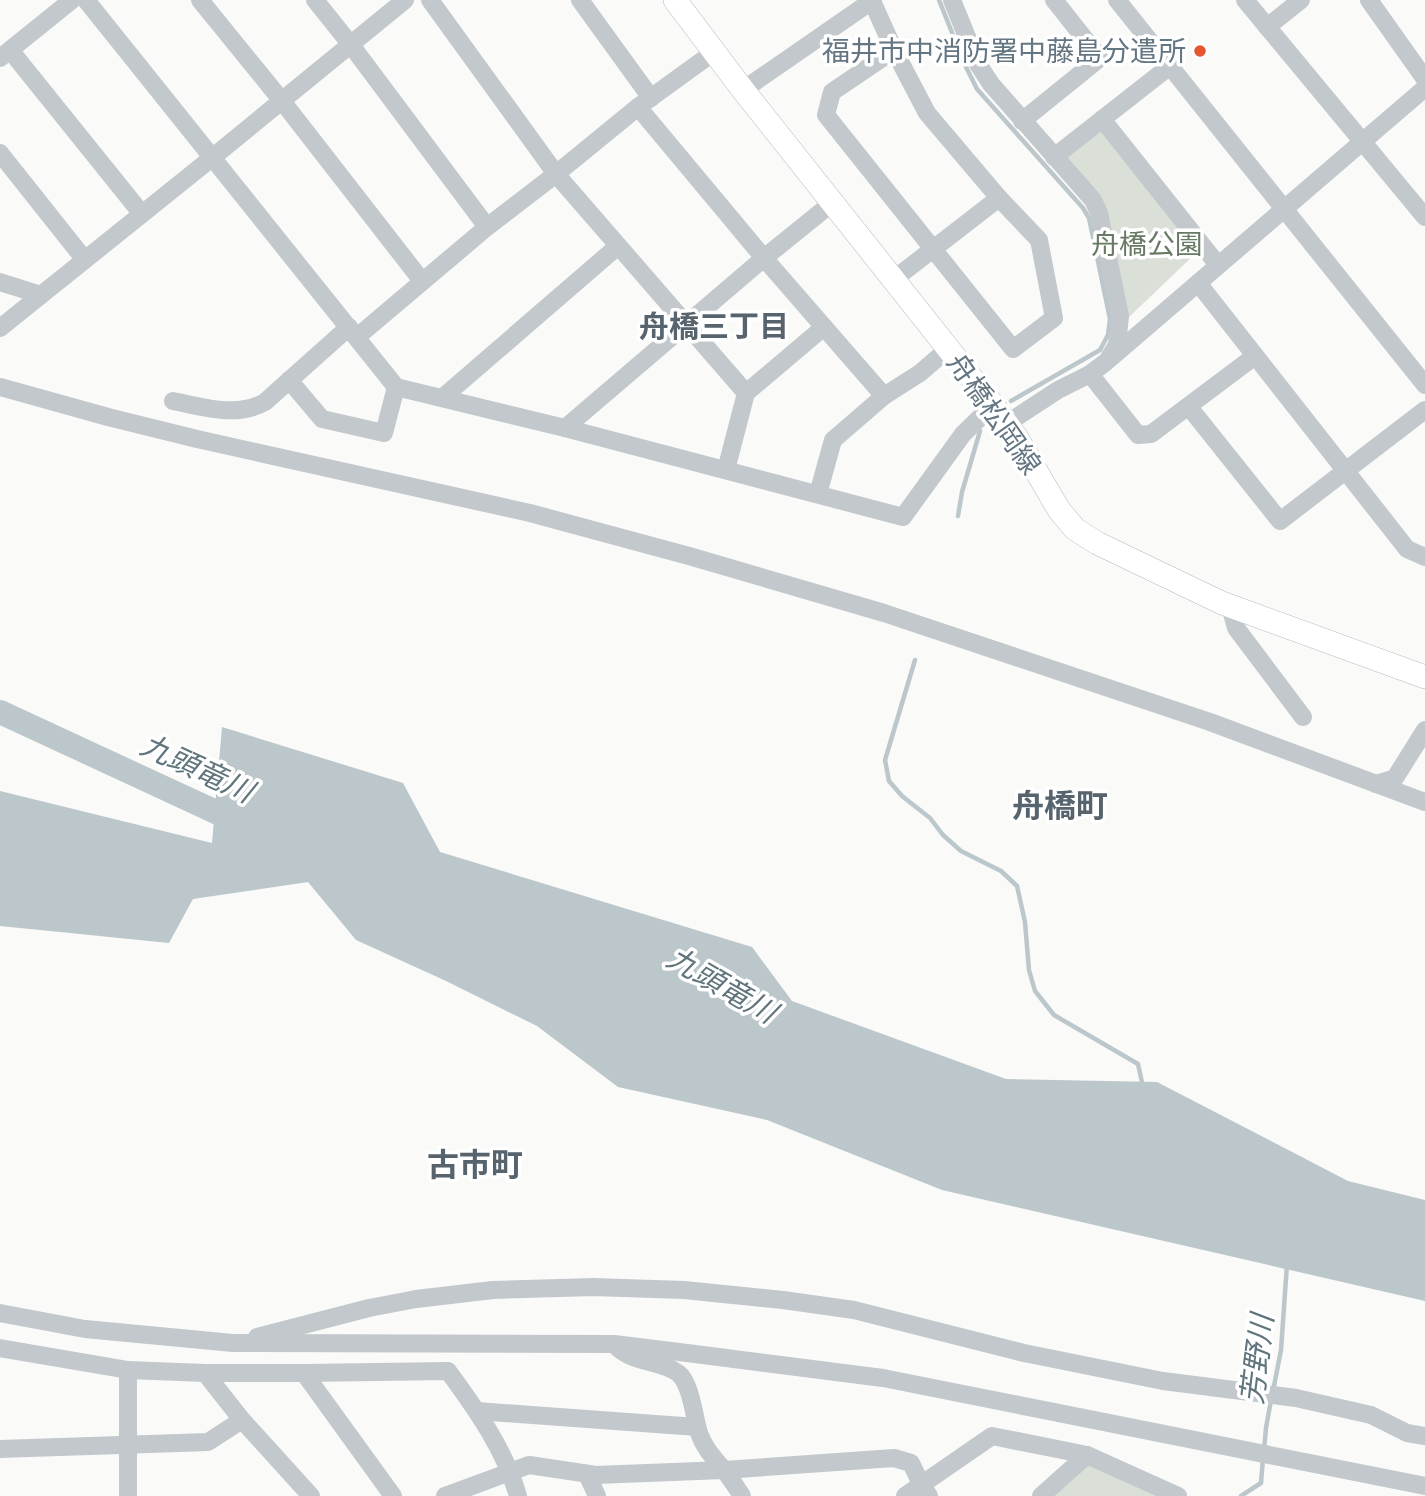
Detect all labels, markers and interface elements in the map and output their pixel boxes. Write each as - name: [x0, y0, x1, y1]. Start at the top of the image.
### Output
- place label: 福井市中消防署中藤島分遣所: [822, 31, 1186, 72]
- marker: 福井市中消防署中藤島分遣所: [1192, 43, 1208, 59]
- park label: 舟橋公園: [1091, 224, 1203, 265]
- district label: 舟橋三丁目: [639, 305, 789, 348]
- street label: 舟橋松岡線: [937, 345, 1051, 483]
- water label: 九頭竜川: [134, 723, 263, 814]
- district label: 舟橋町: [1012, 783, 1108, 829]
- water label: 九頭竜川: [659, 936, 787, 1035]
- district label: 古市町: [427, 1142, 523, 1188]
- water label: 芳野川: [1230, 1309, 1284, 1406]

